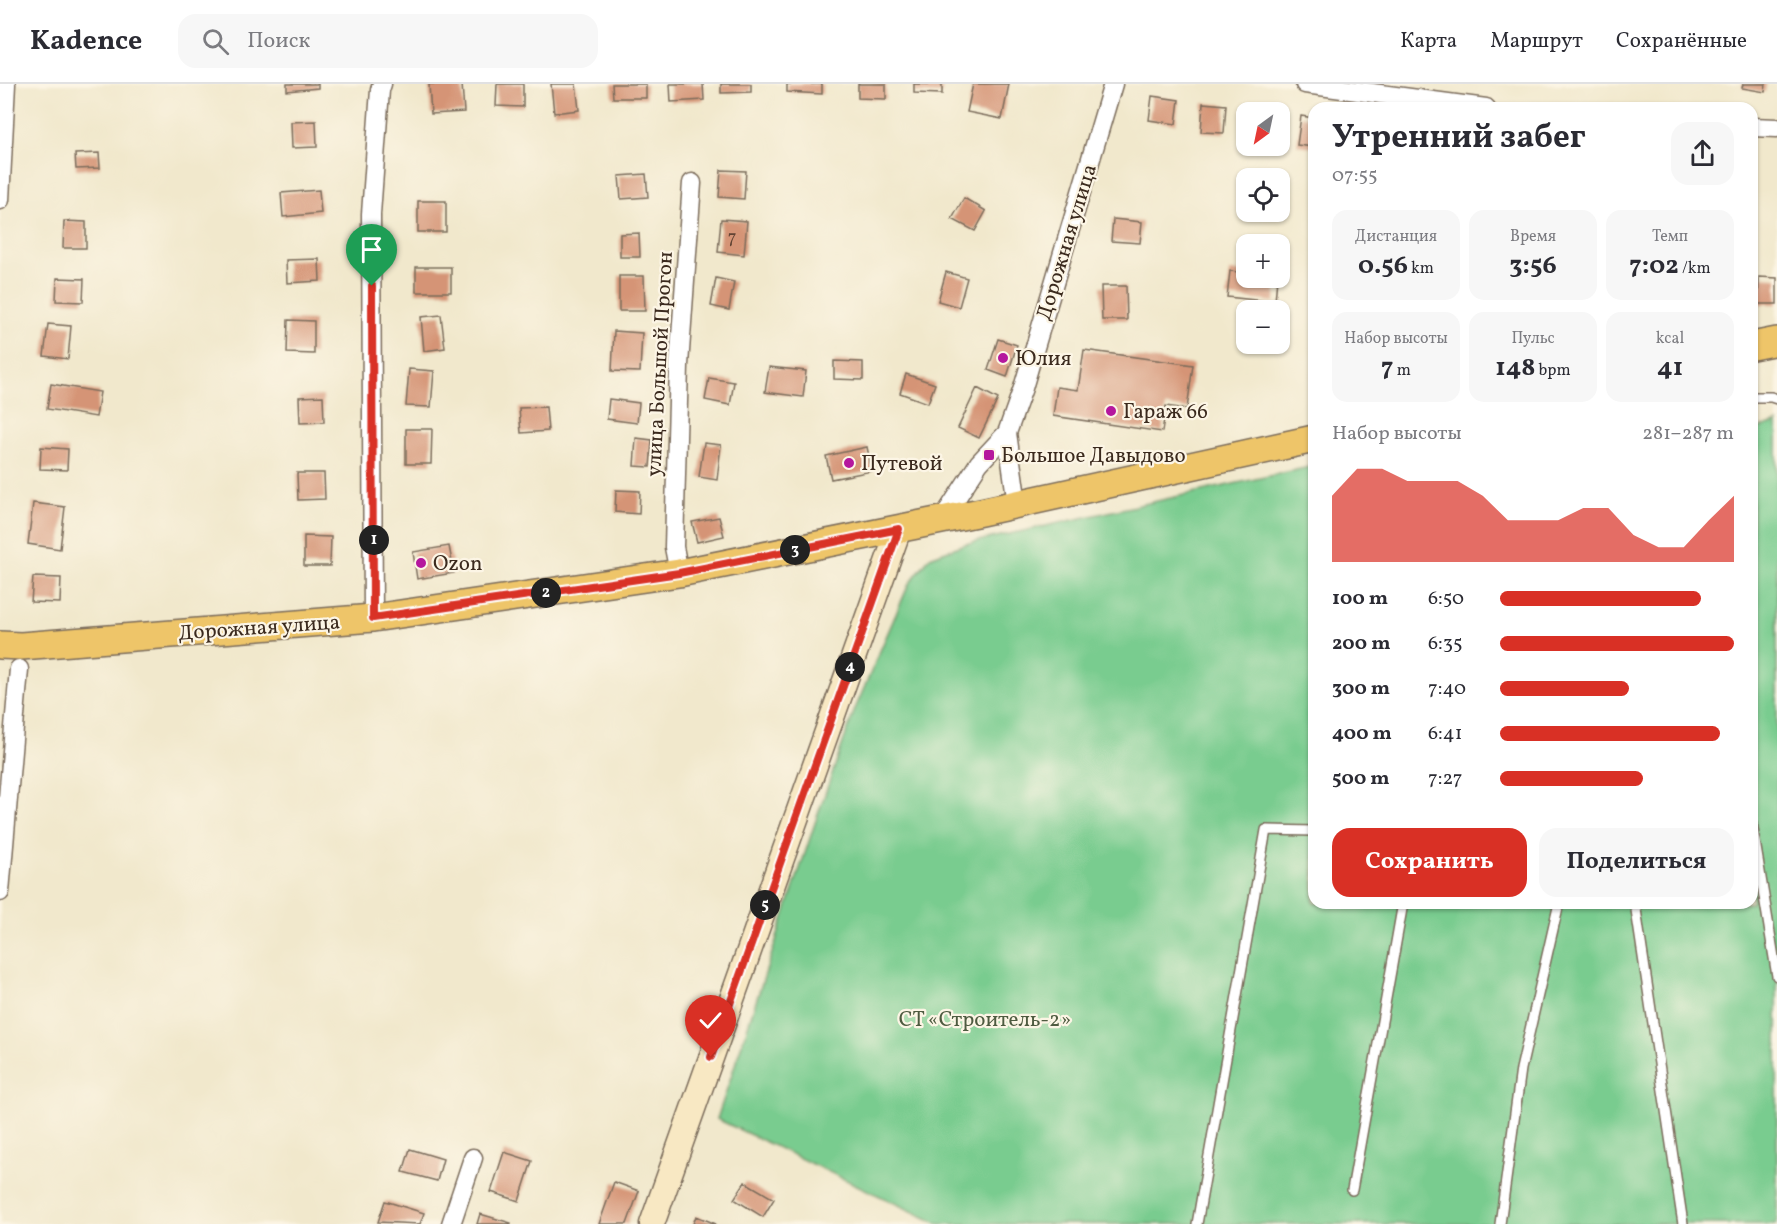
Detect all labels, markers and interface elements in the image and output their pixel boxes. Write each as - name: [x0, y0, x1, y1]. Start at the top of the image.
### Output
- search box: [178, 14, 598, 68]
- text: Kadence: [30, 22, 142, 61]
- icon: search: [199, 25, 232, 58]
- text: Поиск: [247, 26, 310, 57]
- text: Карта: [1400, 27, 1457, 56]
- text: Маршрут: [1490, 27, 1583, 56]
- text: Сохранённые: [1616, 27, 1747, 56]
- north arrow: [1236, 102, 1290, 156]
- map controls: [1236, 102, 1290, 354]
- text: Утренний забег: [1332, 116, 1586, 162]
- button: share: [1671, 122, 1734, 185]
- street label: Дорожная улица: [1030, 161, 1105, 324]
- text: 07:55: [1332, 162, 1378, 190]
- button: locate: [1236, 168, 1290, 222]
- pin: [346, 224, 397, 286]
- house number: 7: [728, 226, 736, 251]
- text: Дистанция: [1355, 226, 1437, 248]
- text: Время: [1510, 226, 1556, 248]
- text: Темп: [1652, 226, 1688, 248]
- icon: arrive: [355, 233, 388, 266]
- button: +: [1236, 234, 1290, 288]
- text: 0.56: [1358, 248, 1408, 284]
- text: 3:56: [1509, 248, 1557, 284]
- text: 7:02: [1629, 248, 1679, 284]
- street label: улица Большой Прогон: [640, 250, 681, 478]
- text: km: [1408, 258, 1434, 280]
- text: /km: [1679, 258, 1711, 280]
- button: −: [1236, 300, 1290, 354]
- text: Набор высоты: [1344, 328, 1448, 350]
- text: Пульс: [1511, 328, 1555, 350]
- text: kcal: [1656, 328, 1684, 350]
- place label: Юлия: [1015, 345, 1072, 374]
- text: 7: [1381, 350, 1394, 386]
- text: 148: [1495, 350, 1535, 386]
- text: 41: [1657, 350, 1683, 386]
- marker: Юлия: [996, 351, 1010, 365]
- text: m: [1394, 360, 1411, 382]
- text: bpm: [1535, 360, 1571, 382]
- place label: Гараж 66: [1123, 398, 1208, 427]
- marker: Гараж 66: [1104, 404, 1118, 418]
- text: Набор высоты: [1332, 420, 1462, 448]
- text: 281–287 m: [1642, 420, 1734, 448]
- place label: Большое Давыдово: [1001, 442, 1186, 471]
- marker: Большое Давыдово: [982, 448, 996, 462]
- place label: Путевой: [861, 450, 943, 479]
- marker: Путевой: [842, 456, 856, 470]
- pin: 1: [359, 525, 389, 555]
- text: 1: [371, 529, 377, 551]
- pin: 3: [780, 535, 810, 565]
- text: 3: [791, 539, 799, 561]
- place label: Ozon: [433, 550, 483, 579]
- marker: Ozon: [414, 556, 428, 570]
- pin: 2: [531, 578, 561, 608]
- text: 2: [542, 582, 550, 604]
- text: 100 m: [1332, 585, 1388, 613]
- text: 6:50: [1428, 585, 1464, 613]
- street label: Дорожная улица: [177, 608, 341, 649]
- text: 200 m: [1332, 630, 1390, 658]
- text: 6:35: [1428, 630, 1463, 658]
- pin: 4: [835, 652, 865, 682]
- text: 4: [845, 656, 855, 678]
- text: 300 m: [1332, 675, 1390, 703]
- text: 7:40: [1428, 675, 1466, 703]
- text: 400 m: [1332, 720, 1392, 748]
- text: 6:41: [1428, 720, 1463, 748]
- text: 500 m: [1332, 765, 1390, 793]
- text: 7:27: [1428, 765, 1462, 793]
- button: Сохранить: [1332, 828, 1527, 897]
- button: Поделиться: [1539, 828, 1734, 897]
- pin: 5: [750, 890, 780, 920]
- text: 5: [761, 894, 769, 916]
- pin: [685, 995, 736, 1057]
- icon: check: [694, 1004, 727, 1037]
- park label: СТ «Строитель-2»: [899, 1006, 1071, 1035]

